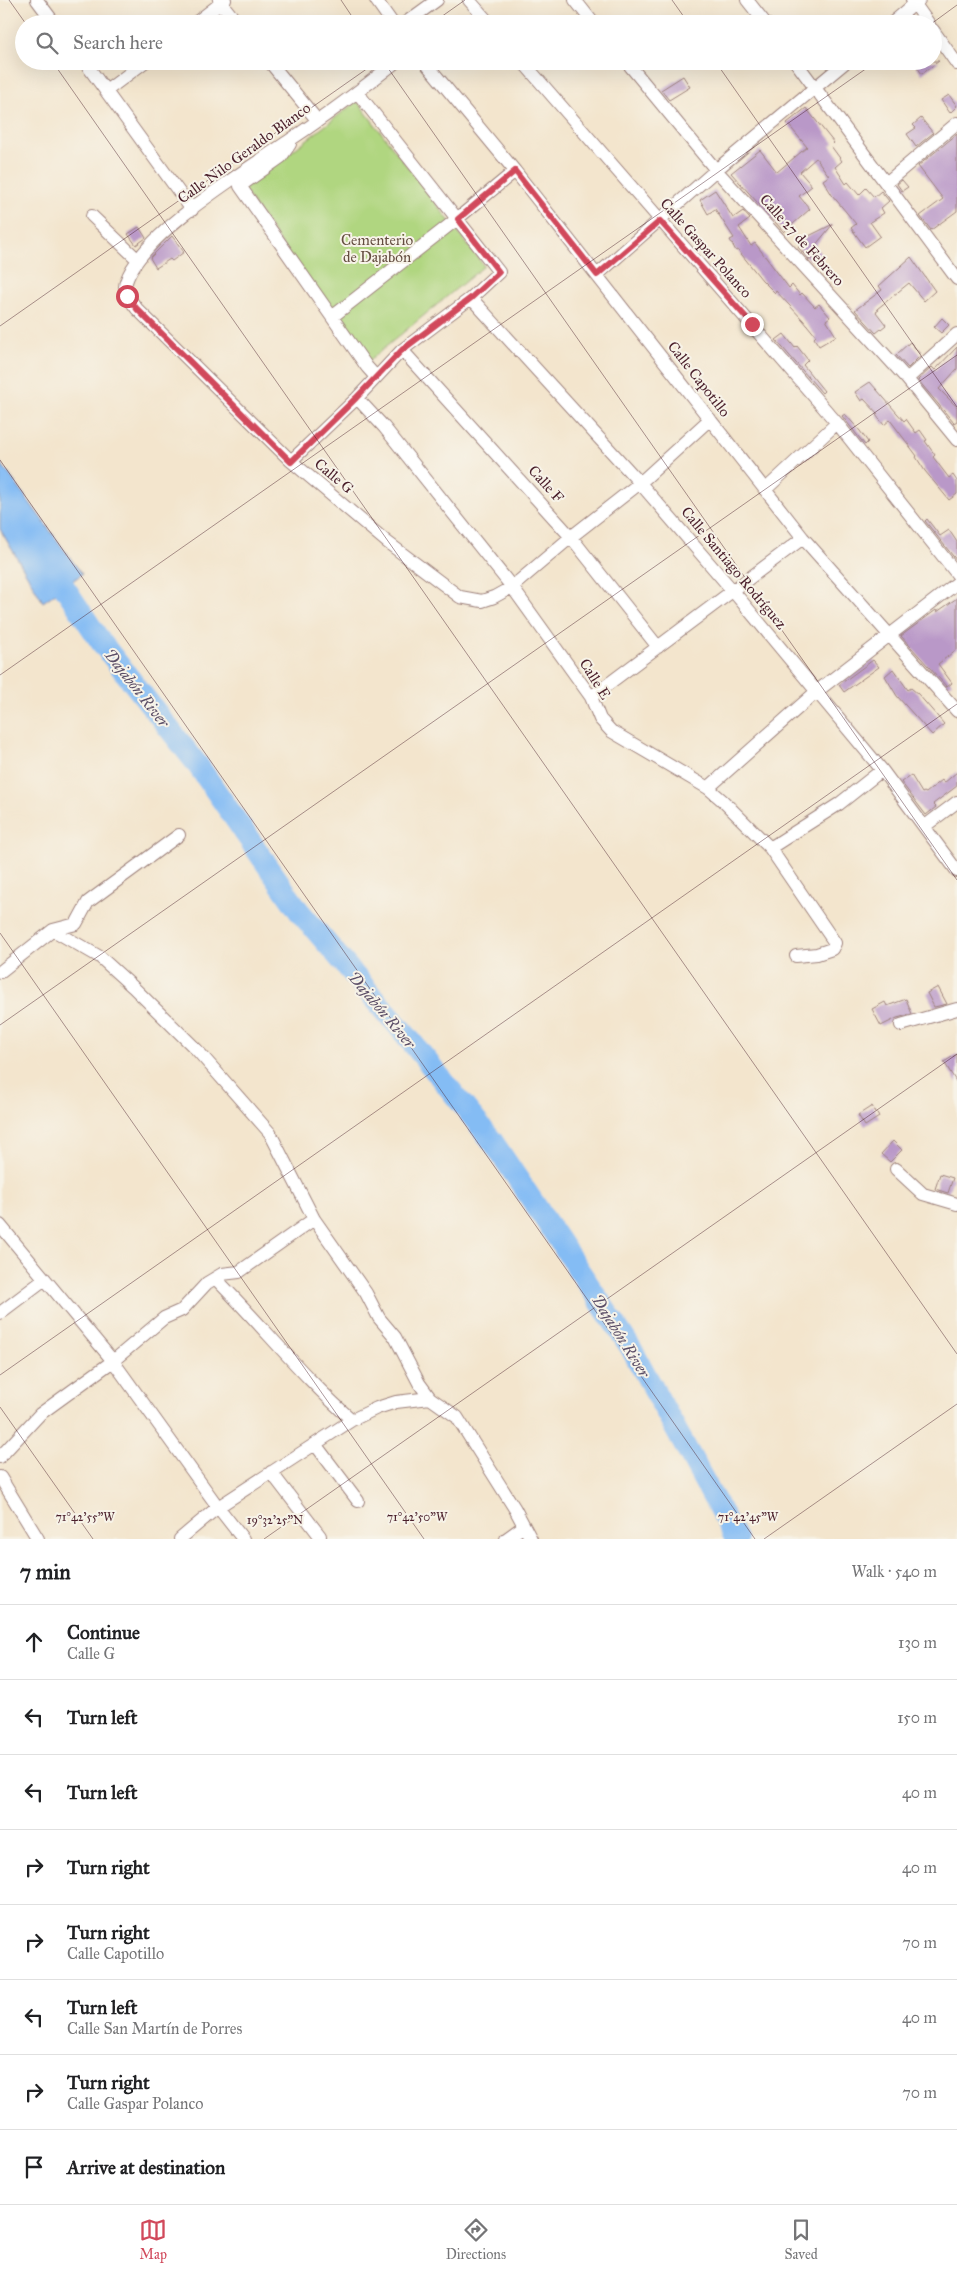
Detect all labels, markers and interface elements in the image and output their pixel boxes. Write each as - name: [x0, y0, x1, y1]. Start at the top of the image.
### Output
- search box: [15, 15, 942, 70]
- icon: search: [33, 29, 61, 57]
- text: Search here: [73, 31, 163, 54]
- street label: Calle Nilo Geraldo Blanco: [174, 99, 314, 207]
- street label: Calle 27 de Febrero: [756, 190, 848, 290]
- street label: Calle Gaspar Polanco: [657, 194, 756, 302]
- park label: Cementerio de Dajabón: [341, 231, 413, 266]
- route start: [116, 285, 139, 308]
- route end: [741, 313, 764, 336]
- street label: Calle Capotillo: [664, 338, 734, 421]
- street label: Calle G: [311, 455, 357, 497]
- street label: Calle F: [525, 462, 568, 506]
- street label: Calle Santiago Rodríguez: [677, 503, 791, 633]
- water label: Dajabón River: [100, 645, 174, 733]
- street label: Calle E: [575, 655, 615, 703]
- water label: Dajabón River: [344, 968, 420, 1054]
- water label: Dajabón River: [587, 1291, 655, 1383]
- text: 71°42'55"W: [55, 1510, 115, 1524]
- text: 71°42'50"W: [387, 1510, 448, 1524]
- text: 71°42'45"W: [718, 1510, 779, 1524]
- text: 19°32'25"N: [247, 1513, 303, 1527]
- text: 7 min: [20, 1559, 71, 1585]
- text: Walk · 540 m: [852, 1562, 937, 1581]
- text: Continue: [67, 1621, 140, 1644]
- icon: ahead: [20, 1628, 48, 1656]
- text: 130 m: [898, 1633, 937, 1652]
- text: Calle G: [67, 1644, 115, 1663]
- icon: left: [20, 1703, 48, 1731]
- text: Turn left: [67, 1706, 137, 1729]
- text: 150 m: [897, 1708, 937, 1727]
- icon: left: [20, 1778, 48, 1806]
- text: Turn left: [67, 1781, 137, 1804]
- text: 40 m: [902, 1783, 937, 1802]
- icon: right: [20, 1853, 48, 1881]
- text: Turn right: [67, 1856, 150, 1879]
- text: 40 m: [902, 1858, 937, 1877]
- text: Turn right: [67, 1921, 150, 1944]
- icon: right: [20, 1928, 48, 1956]
- text: 70 m: [902, 1933, 937, 1952]
- text: Calle Capotillo: [67, 1944, 164, 1963]
- text: Turn left: [67, 1996, 137, 2019]
- icon: left: [20, 2003, 48, 2031]
- text: 40 m: [902, 2008, 937, 2027]
- text: Calle San Martín de Porres: [67, 2019, 242, 2038]
- text: Turn right: [67, 2071, 150, 2094]
- icon: right: [20, 2078, 48, 2106]
- text: 70 m: [902, 2083, 937, 2102]
- text: Calle Gaspar Polanco: [67, 2094, 203, 2113]
- icon: arrive: [20, 2153, 48, 2181]
- text: Arrive at destination: [67, 2156, 225, 2179]
- tab: Map: [139, 2216, 167, 2263]
- tab: Directions: [446, 2216, 506, 2263]
- tab: Saved: [785, 2216, 818, 2263]

